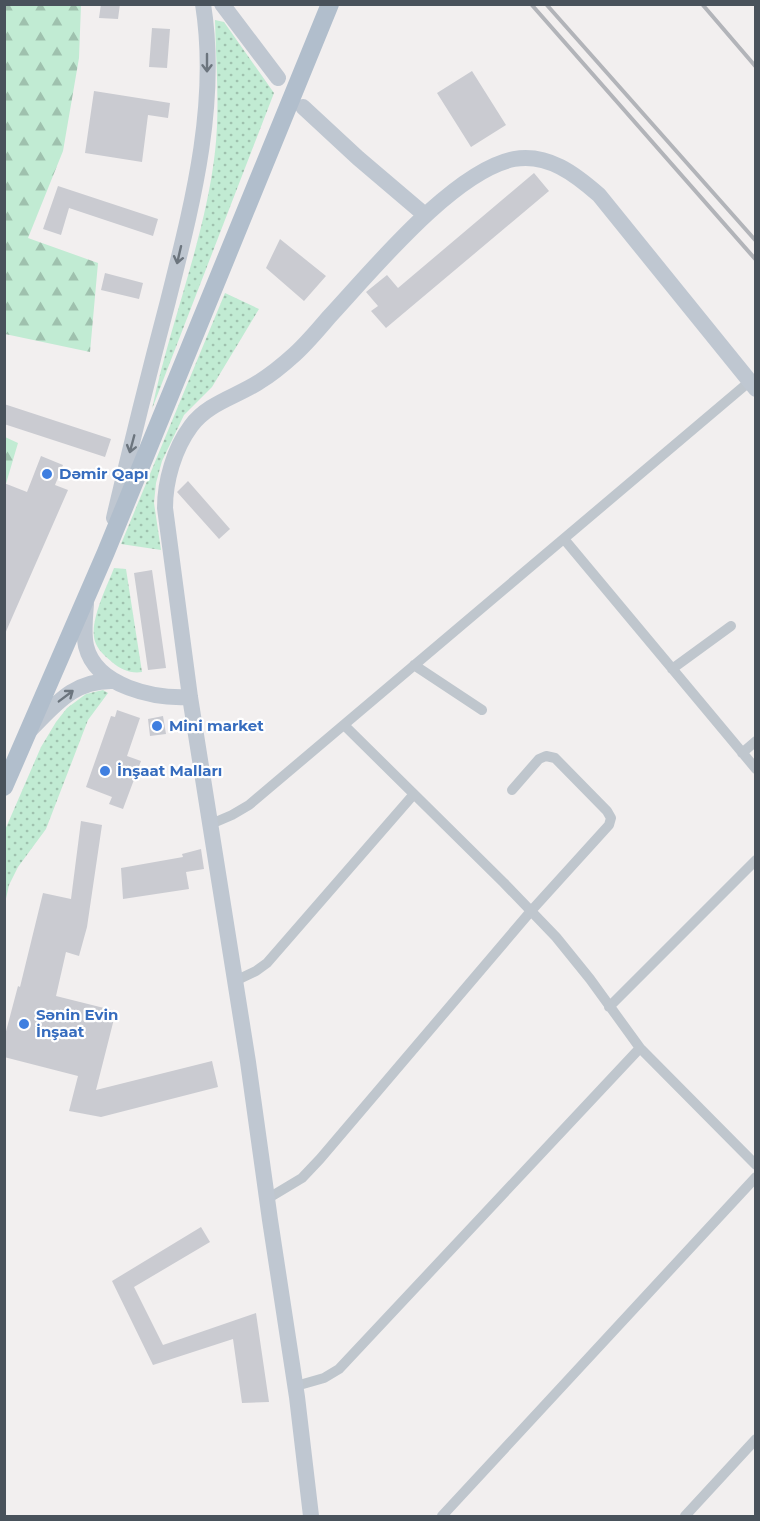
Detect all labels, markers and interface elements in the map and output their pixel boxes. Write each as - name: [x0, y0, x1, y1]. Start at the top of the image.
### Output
- one-way arrow: [201, 52, 213, 72]
- one-way arrow: [173, 245, 184, 264]
- one-way arrow: [126, 435, 137, 454]
- place label: Dəmir Qapı: [59, 464, 149, 483]
- marker: Dəmir Qapı: [40, 467, 54, 481]
- one-way arrow: [58, 690, 74, 702]
- place label: Mini market: [169, 716, 264, 735]
- marker: Mini market: [150, 719, 164, 733]
- place label: İnşaat Malları: [117, 761, 222, 780]
- marker: İnşaat Malları: [98, 764, 112, 778]
- place label: Sənin Evin İnşaat: [36, 1005, 118, 1041]
- marker: Sənin Evin İnşaat: [17, 1017, 31, 1031]

